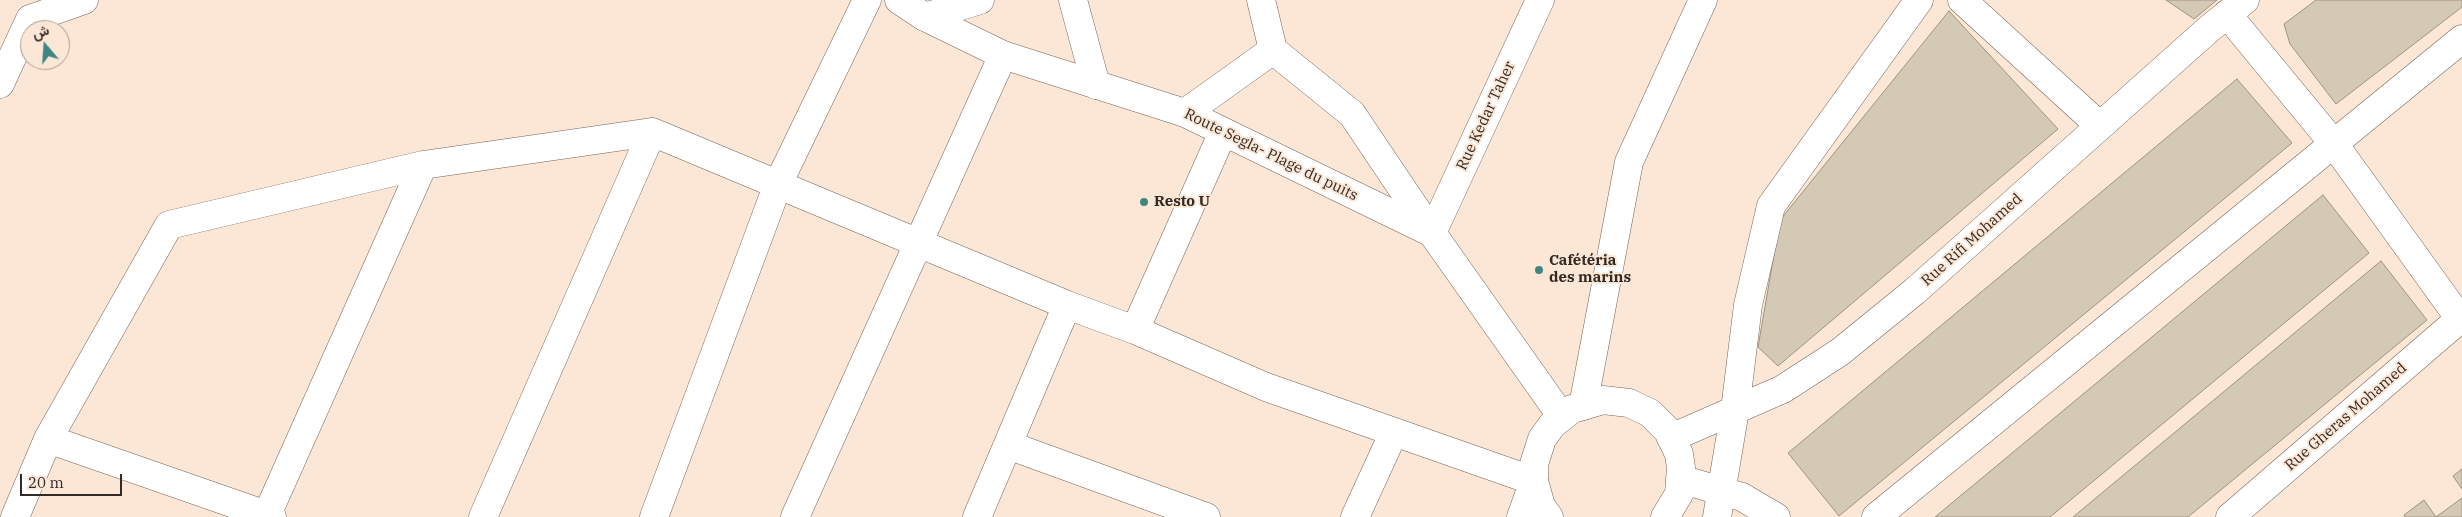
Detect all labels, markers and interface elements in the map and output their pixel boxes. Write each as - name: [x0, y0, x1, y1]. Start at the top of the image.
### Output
- north arrow: [20, 20, 70, 70]
- text: ش: [30, 21, 51, 43]
- street label: Rue Kedar Taher: [1453, 59, 1519, 173]
- street label: Route Segla- Plage du puits: [1181, 105, 1361, 205]
- street label: Rue Rifi Mohamed: [1918, 190, 2026, 290]
- place label: Resto U: [1154, 193, 1210, 211]
- marker: Resto U: [1138, 196, 1150, 208]
- place label: Cafétéria des marins: [1549, 252, 1631, 287]
- marker: Cafétéria des marins: [1533, 264, 1545, 276]
- street label: Rue Gheras Mohamed: [2281, 359, 2411, 475]
- scale bar: [22, 464, 125, 496]
- text: 20 m: [28, 473, 64, 492]

